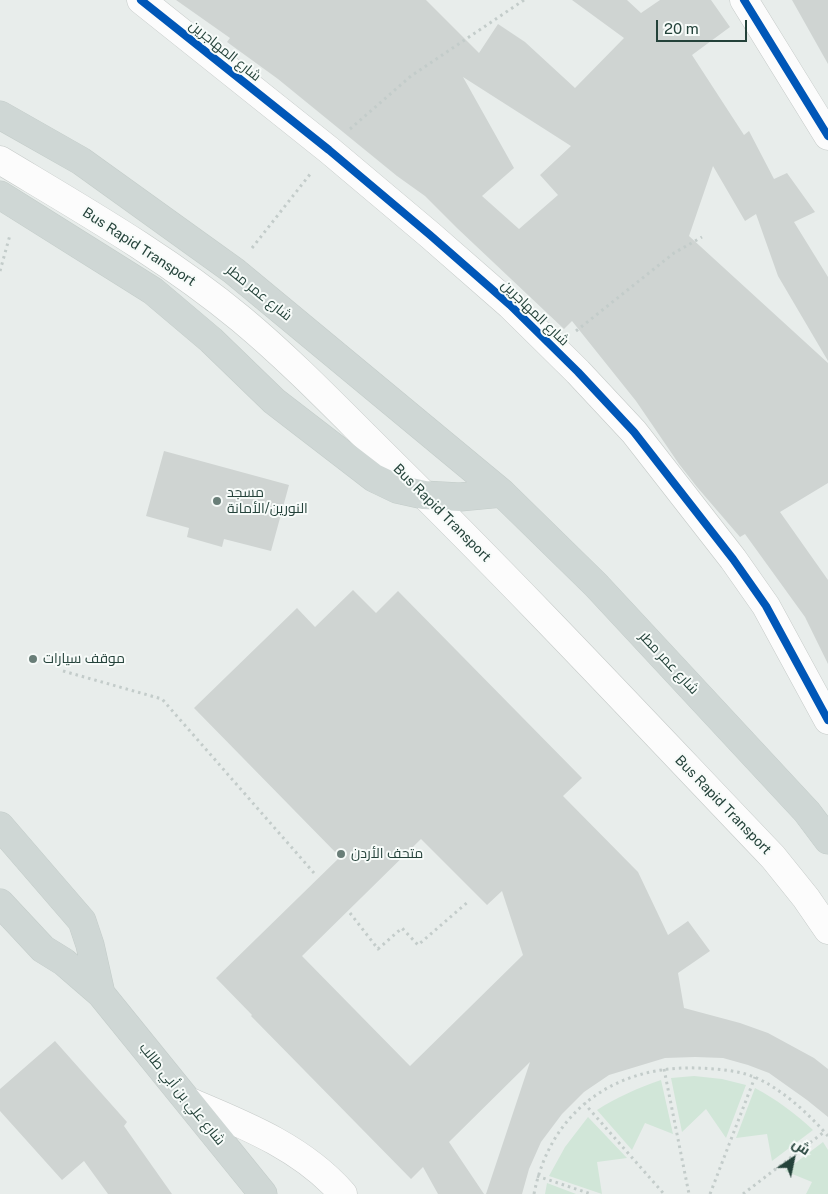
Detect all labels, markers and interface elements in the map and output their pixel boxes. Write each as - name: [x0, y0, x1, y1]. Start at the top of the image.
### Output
- scale bar: [658, 10, 749, 42]
- street label: شارع المهاجرين: [186, 17, 264, 85]
- text: 20 m: [664, 20, 699, 37]
- street label: Bus Rapid Transport: [79, 204, 199, 290]
- street label: شارع عمر مطر: [223, 261, 295, 325]
- street label: شارع المهاجرين: [498, 277, 572, 349]
- street label: Bus Rapid Transport: [390, 461, 494, 565]
- place label: مسجد النورين/الأمانة: [227, 485, 308, 518]
- marker: مسجد النورين/الأمانة: [211, 495, 223, 507]
- street label: شارع عمر مطر: [636, 628, 702, 698]
- place label: موقف سيارات: [43, 651, 125, 667]
- marker: موقف سيارات: [27, 653, 39, 665]
- street label: Bus Rapid Transport: [671, 752, 775, 858]
- place label: متحف الأردن: [351, 846, 423, 862]
- marker: متحف الأردن: [335, 848, 347, 860]
- street label: شارع علي بن أبي طالب: [136, 1039, 228, 1149]
- north arrow: [768, 1134, 818, 1184]
- text: ش: [789, 1135, 813, 1158]

